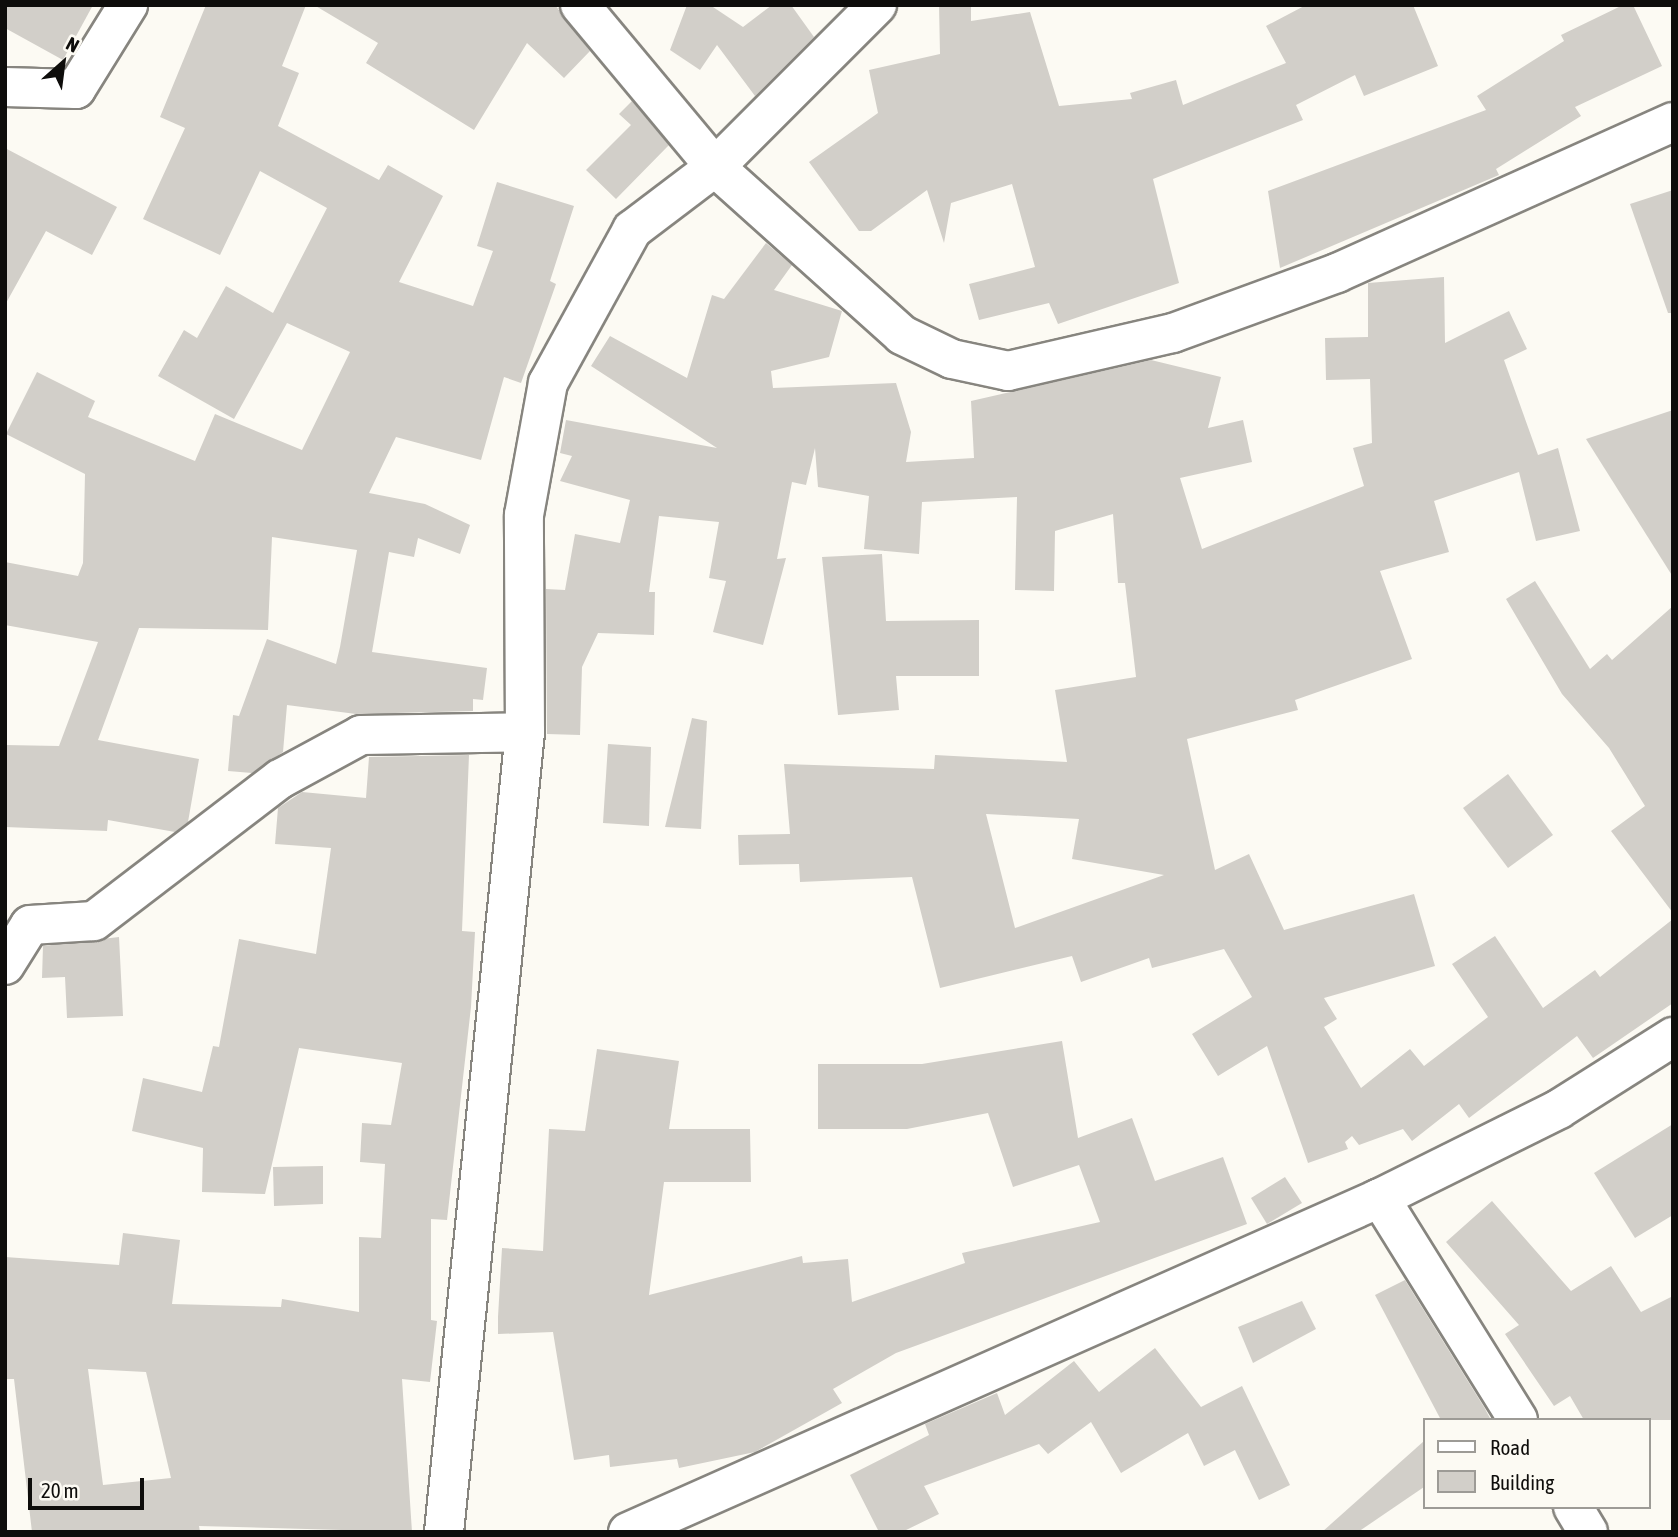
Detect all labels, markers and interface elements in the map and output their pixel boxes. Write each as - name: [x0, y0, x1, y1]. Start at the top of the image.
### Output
- north arrow: [28, 28, 98, 98]
- text: N: [63, 32, 83, 57]
- legend: [1422, 1418, 1650, 1509]
- text: Road: [1490, 1435, 1530, 1459]
- scale bar: [32, 1464, 147, 1508]
- text: Building: [1490, 1470, 1554, 1494]
- text: 20 m: [41, 1478, 79, 1502]

